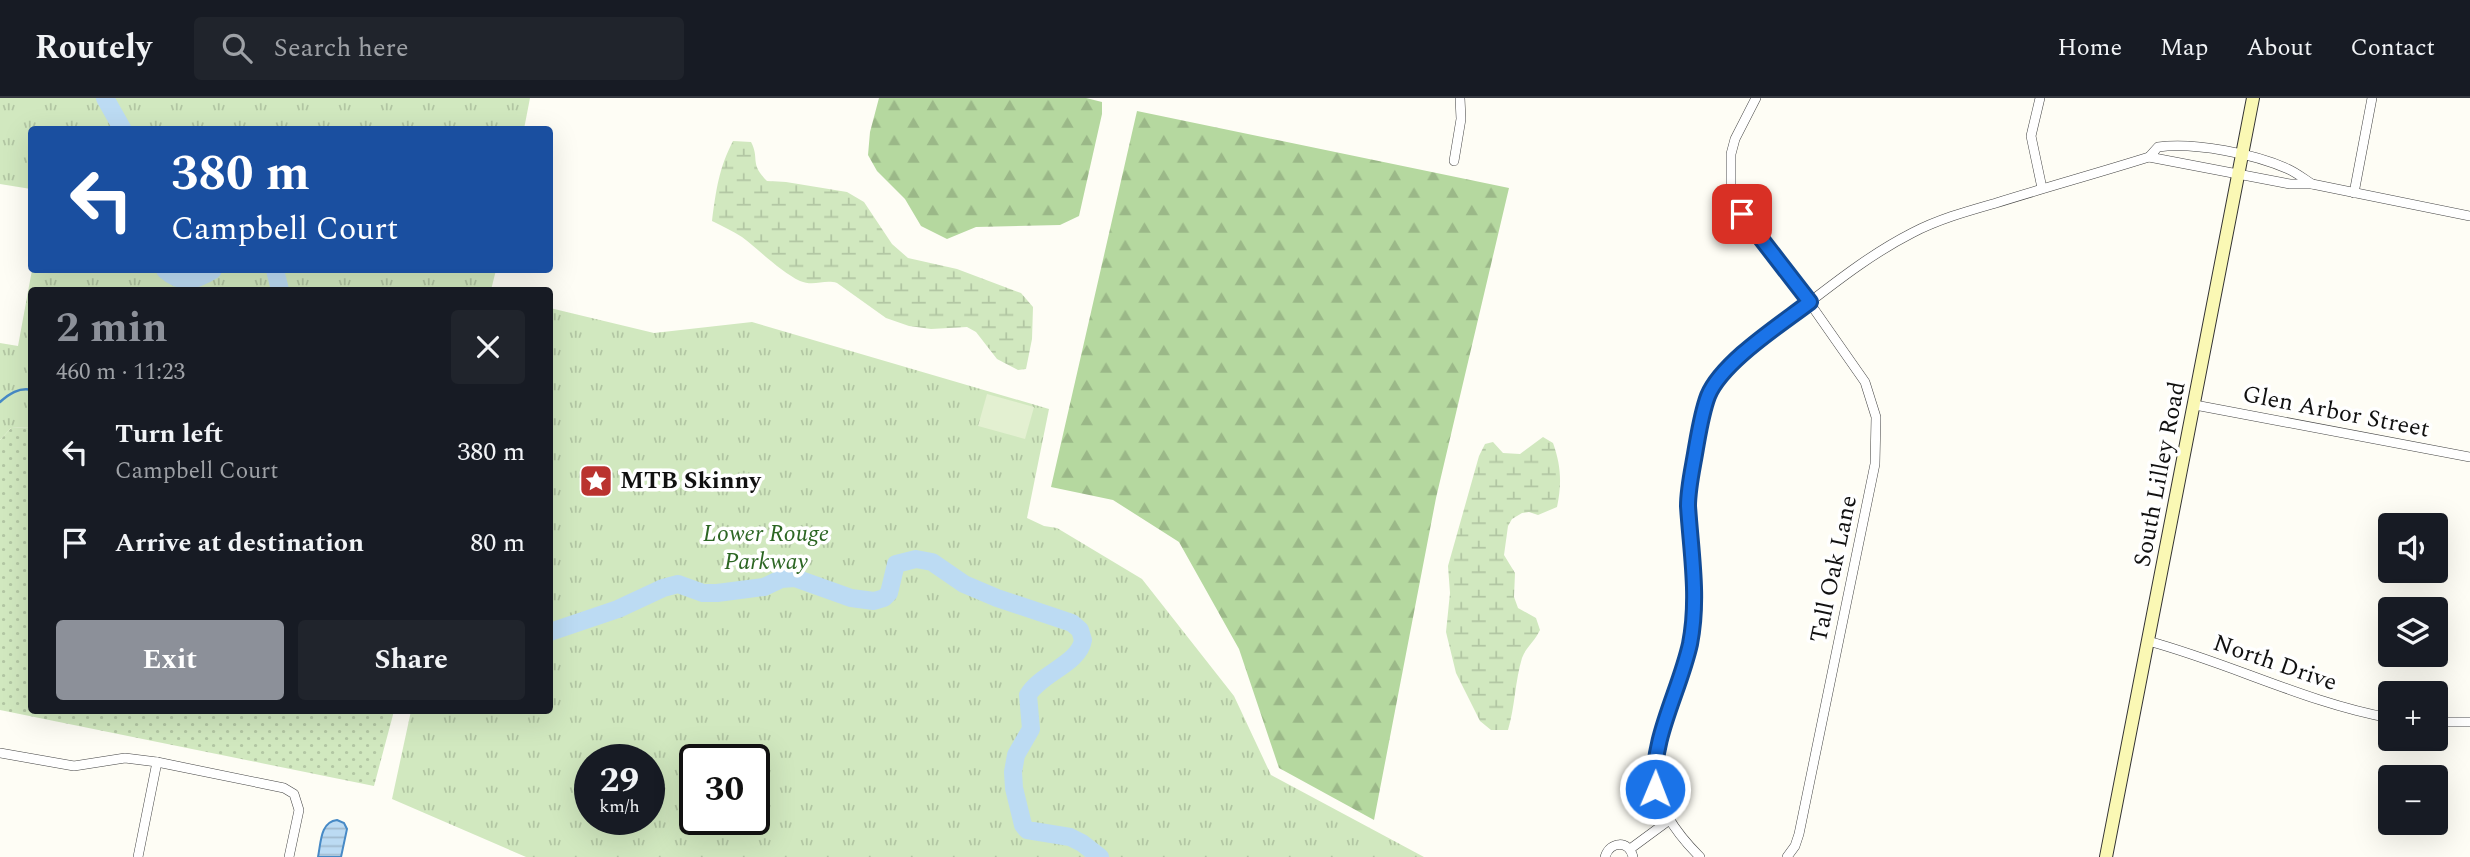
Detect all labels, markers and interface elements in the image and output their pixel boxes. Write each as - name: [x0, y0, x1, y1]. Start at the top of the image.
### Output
- search box: [194, 17, 684, 80]
- text: Routely: [35, 23, 152, 73]
- text: Search here: [274, 28, 409, 68]
- icon: search: [218, 29, 256, 67]
- text: Home: [2057, 30, 2122, 66]
- text: Map: [2160, 30, 2208, 66]
- text: About: [2246, 30, 2312, 66]
- text: Contact: [2350, 30, 2435, 66]
- text: 380 m: [171, 137, 310, 212]
- icon: left: [56, 154, 147, 245]
- pin: [1712, 184, 1772, 244]
- icon: arrive: [1723, 195, 1761, 233]
- text: Campbell Court: [171, 205, 398, 254]
- text: 2 min: [56, 297, 168, 360]
- button: close: [451, 310, 525, 384]
- text: 460 m · 11:23: [56, 355, 185, 390]
- street label: Glen Arbor Street: [2239, 376, 2433, 448]
- street label: South Lilley Road: [2124, 378, 2196, 570]
- text: Turn left: [115, 414, 223, 454]
- text: 380 m: [457, 432, 525, 472]
- icon: left: [56, 433, 94, 471]
- text: Campbell Court: [115, 454, 278, 489]
- place icon: MTB Skinny: [577, 462, 615, 500]
- place label: MTB Skinny: [620, 463, 762, 499]
- street label: Tall Oak Lane: [1801, 492, 1867, 646]
- map controls: [2378, 513, 2448, 835]
- button: sound: [2378, 513, 2448, 583]
- park label: Lower Rouge Parkway: [703, 516, 829, 580]
- text: Arrive at destination: [115, 523, 364, 563]
- text: 80 m: [470, 523, 525, 563]
- icon: arrive: [56, 524, 94, 562]
- button: layers: [2378, 597, 2448, 667]
- button: Exit: [56, 620, 284, 700]
- button: Share: [298, 620, 525, 700]
- street label: North Drive: [2208, 625, 2342, 701]
- button: +: [2378, 681, 2448, 751]
- speed limit sign: 30: [679, 744, 770, 835]
- position arrow: [1618, 752, 1692, 826]
- text: 29: [600, 754, 639, 807]
- button: −: [2378, 765, 2448, 835]
- text: km/h: [599, 793, 640, 820]

